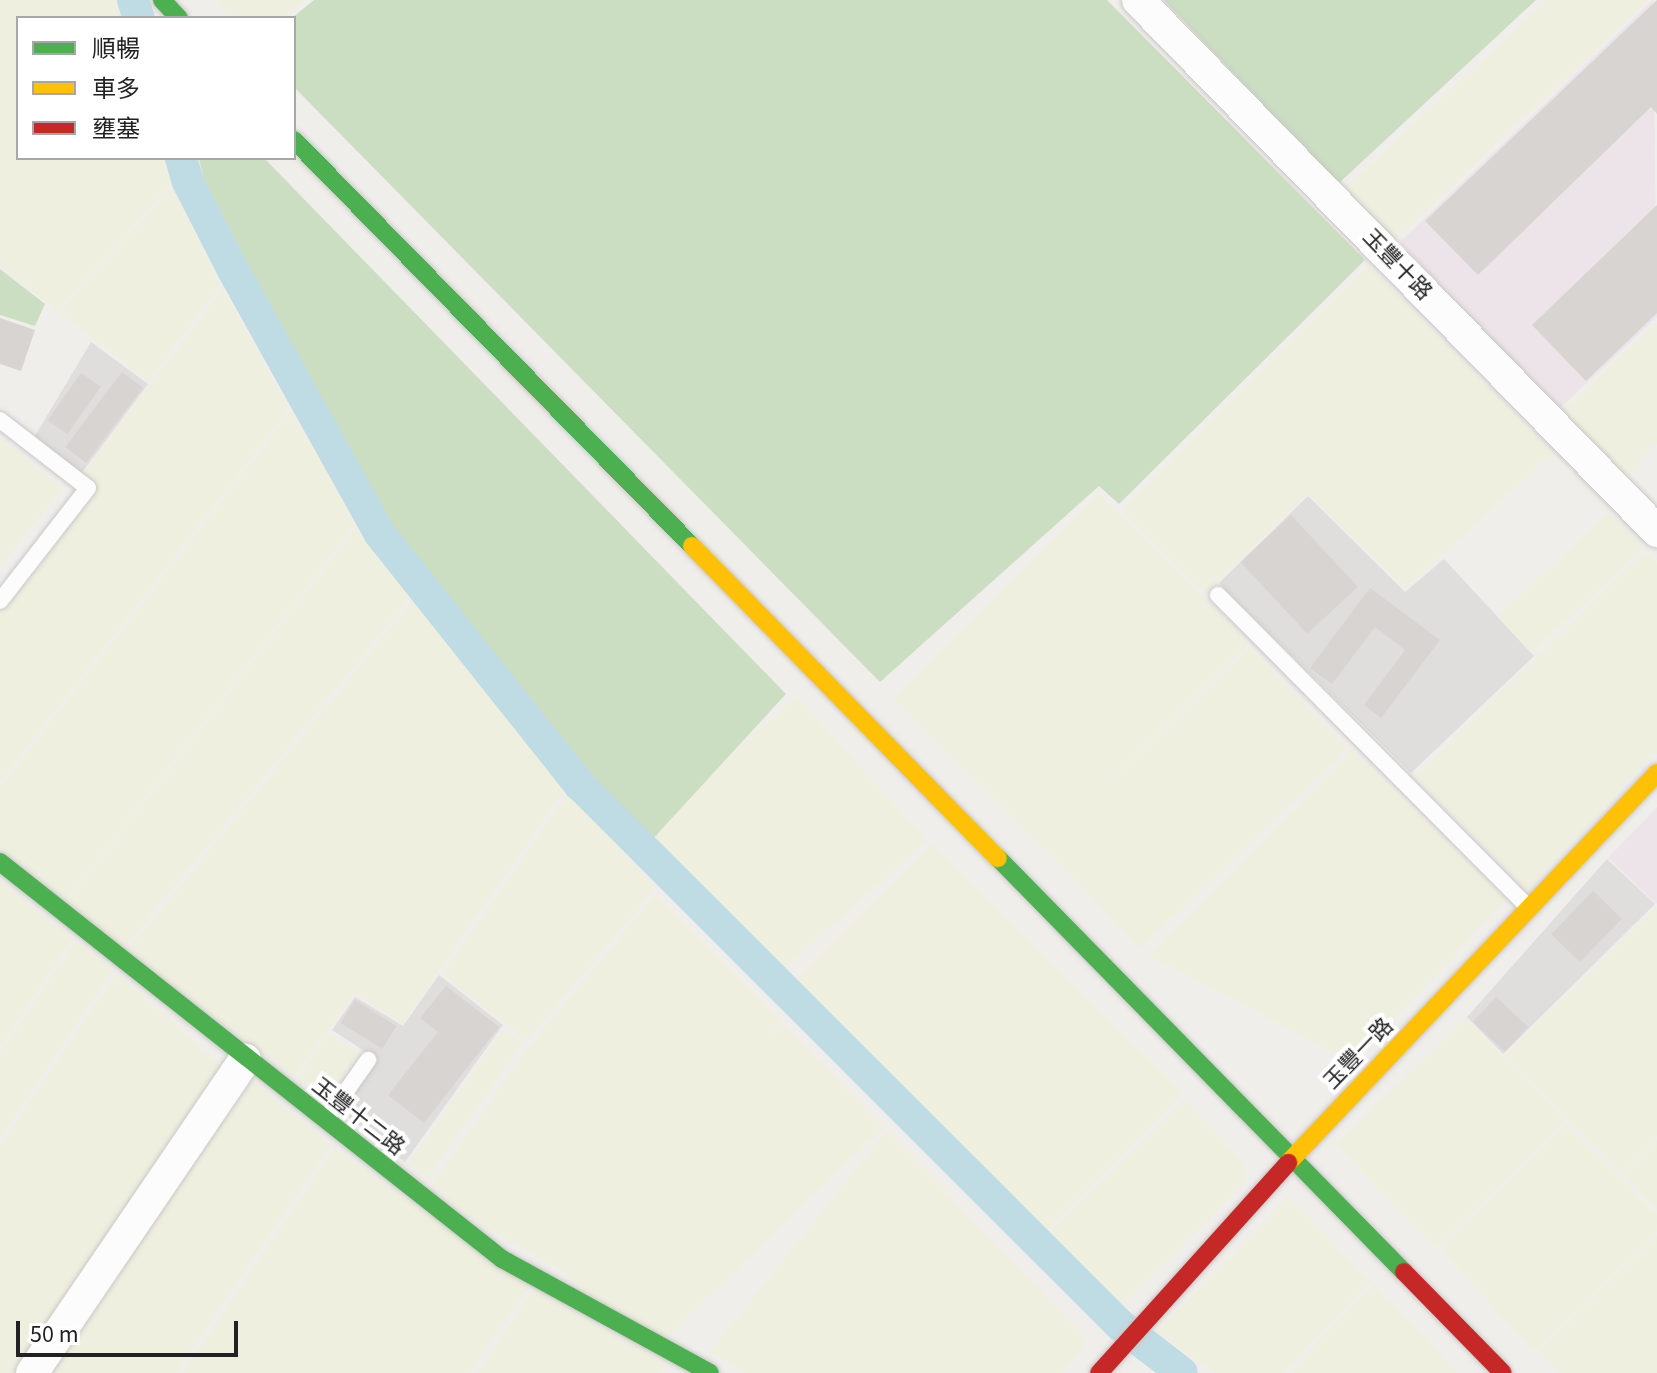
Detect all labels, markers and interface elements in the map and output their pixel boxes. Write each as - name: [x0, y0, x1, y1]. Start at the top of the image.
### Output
- legend: [16, 16, 296, 160]
- text: 順暢: [92, 32, 140, 67]
- text: 車多: [92, 72, 140, 107]
- text: 壅塞: [92, 112, 140, 147]
- street label: 玉豐十路: [1357, 224, 1437, 306]
- street label: 玉豐一路: [1319, 1013, 1399, 1095]
- street label: 玉豐十二路: [307, 1073, 409, 1161]
- scale bar: [20, 1305, 242, 1355]
- text: 50 m: [30, 1317, 79, 1352]

